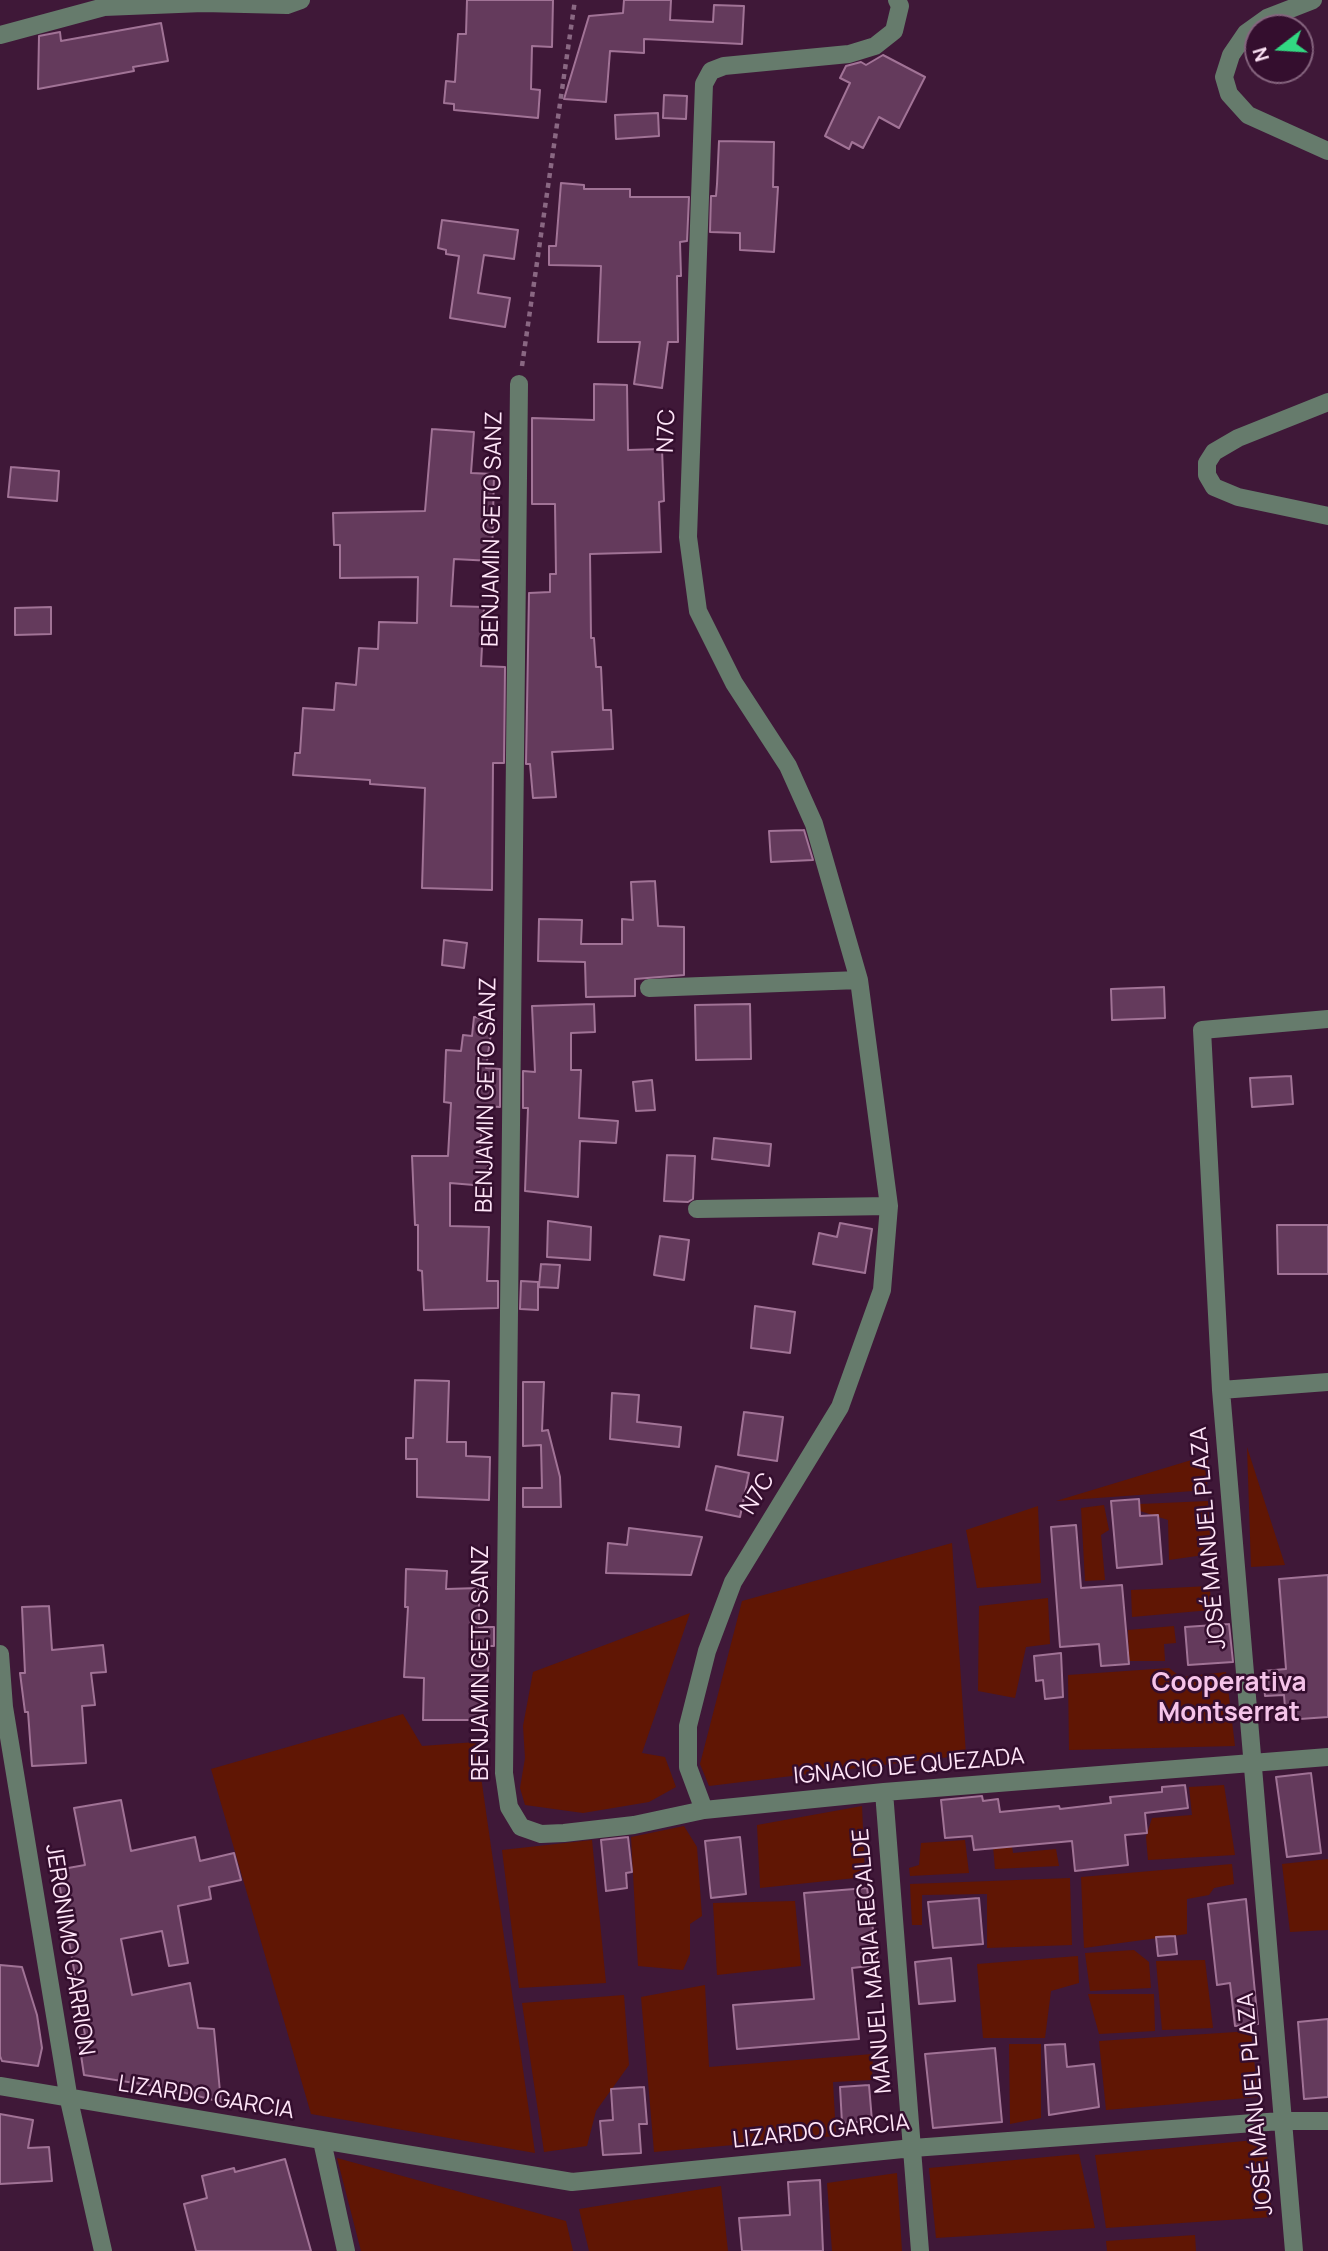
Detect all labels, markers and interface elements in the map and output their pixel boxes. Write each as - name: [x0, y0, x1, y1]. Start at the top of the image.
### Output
- north arrow: [1244, 14, 1314, 84]
- text: N: [1246, 44, 1275, 65]
- street label: N7C: [652, 409, 682, 453]
- street label: BENJAMIN GETO SANZ: [477, 411, 509, 647]
- street label: BENJAMIN GETO SANZ: [471, 977, 503, 1213]
- street label: JOSÉ MANUEL PLAZA: [1186, 1426, 1232, 1650]
- street label: N7C: [735, 1468, 781, 1520]
- street label: BENJAMIN GETO SANZ: [468, 1545, 496, 1781]
- district label: Cooperativa Montserrat: [1151, 1668, 1307, 1730]
- street label: IGNACIO DE QUEZADA: [792, 1743, 1026, 1791]
- street label: MANUEL MARIA RECALDE: [848, 1827, 898, 2095]
- street label: JERONIMO CARRION: [39, 1842, 99, 2058]
- street label: JOSÉ MANUEL PLAZA: [1233, 1992, 1279, 2216]
- street label: LIZARDO GARCIA: [116, 2070, 296, 2126]
- street label: LIZARDO GARCIA: [731, 2109, 911, 2155]

